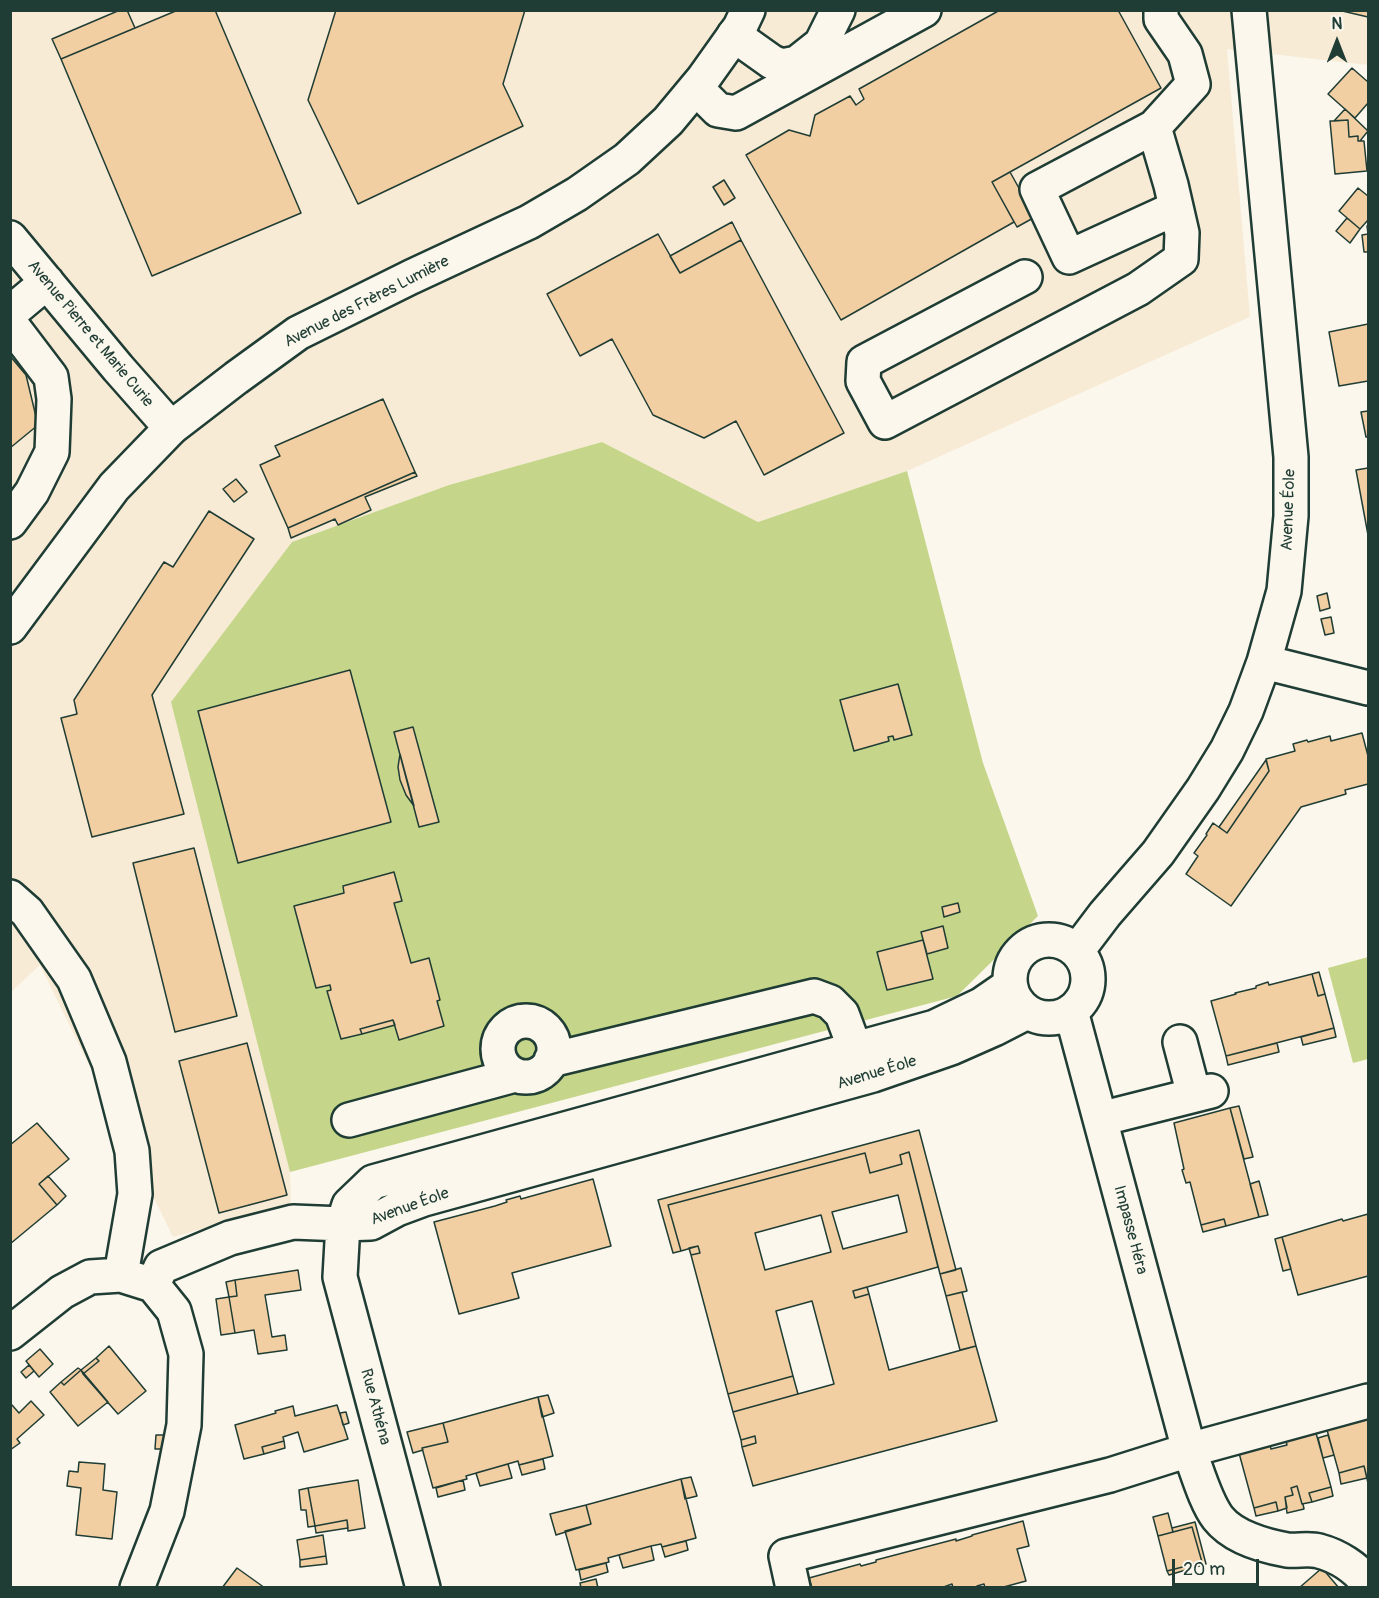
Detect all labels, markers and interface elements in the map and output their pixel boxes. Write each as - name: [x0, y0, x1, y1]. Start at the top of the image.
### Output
- north arrow: [1307, 12, 1367, 72]
- text: N: [1332, 14, 1342, 34]
- street label: Avenue des Frères Lumière: [281, 252, 453, 352]
- street label: Avenue Pierre et Marie Curie: [23, 257, 157, 411]
- street label: Avenue Éole: [1278, 469, 1300, 551]
- street label: Avenue Éole: [835, 1052, 919, 1094]
- street label: Impasse Héra: [1109, 1183, 1151, 1277]
- street label: Avenue Éole: [368, 1184, 452, 1230]
- street label: Rue Athéna: [356, 1367, 394, 1447]
- scale bar: [1175, 1547, 1262, 1585]
- text: 20 m: [1183, 1558, 1225, 1581]

